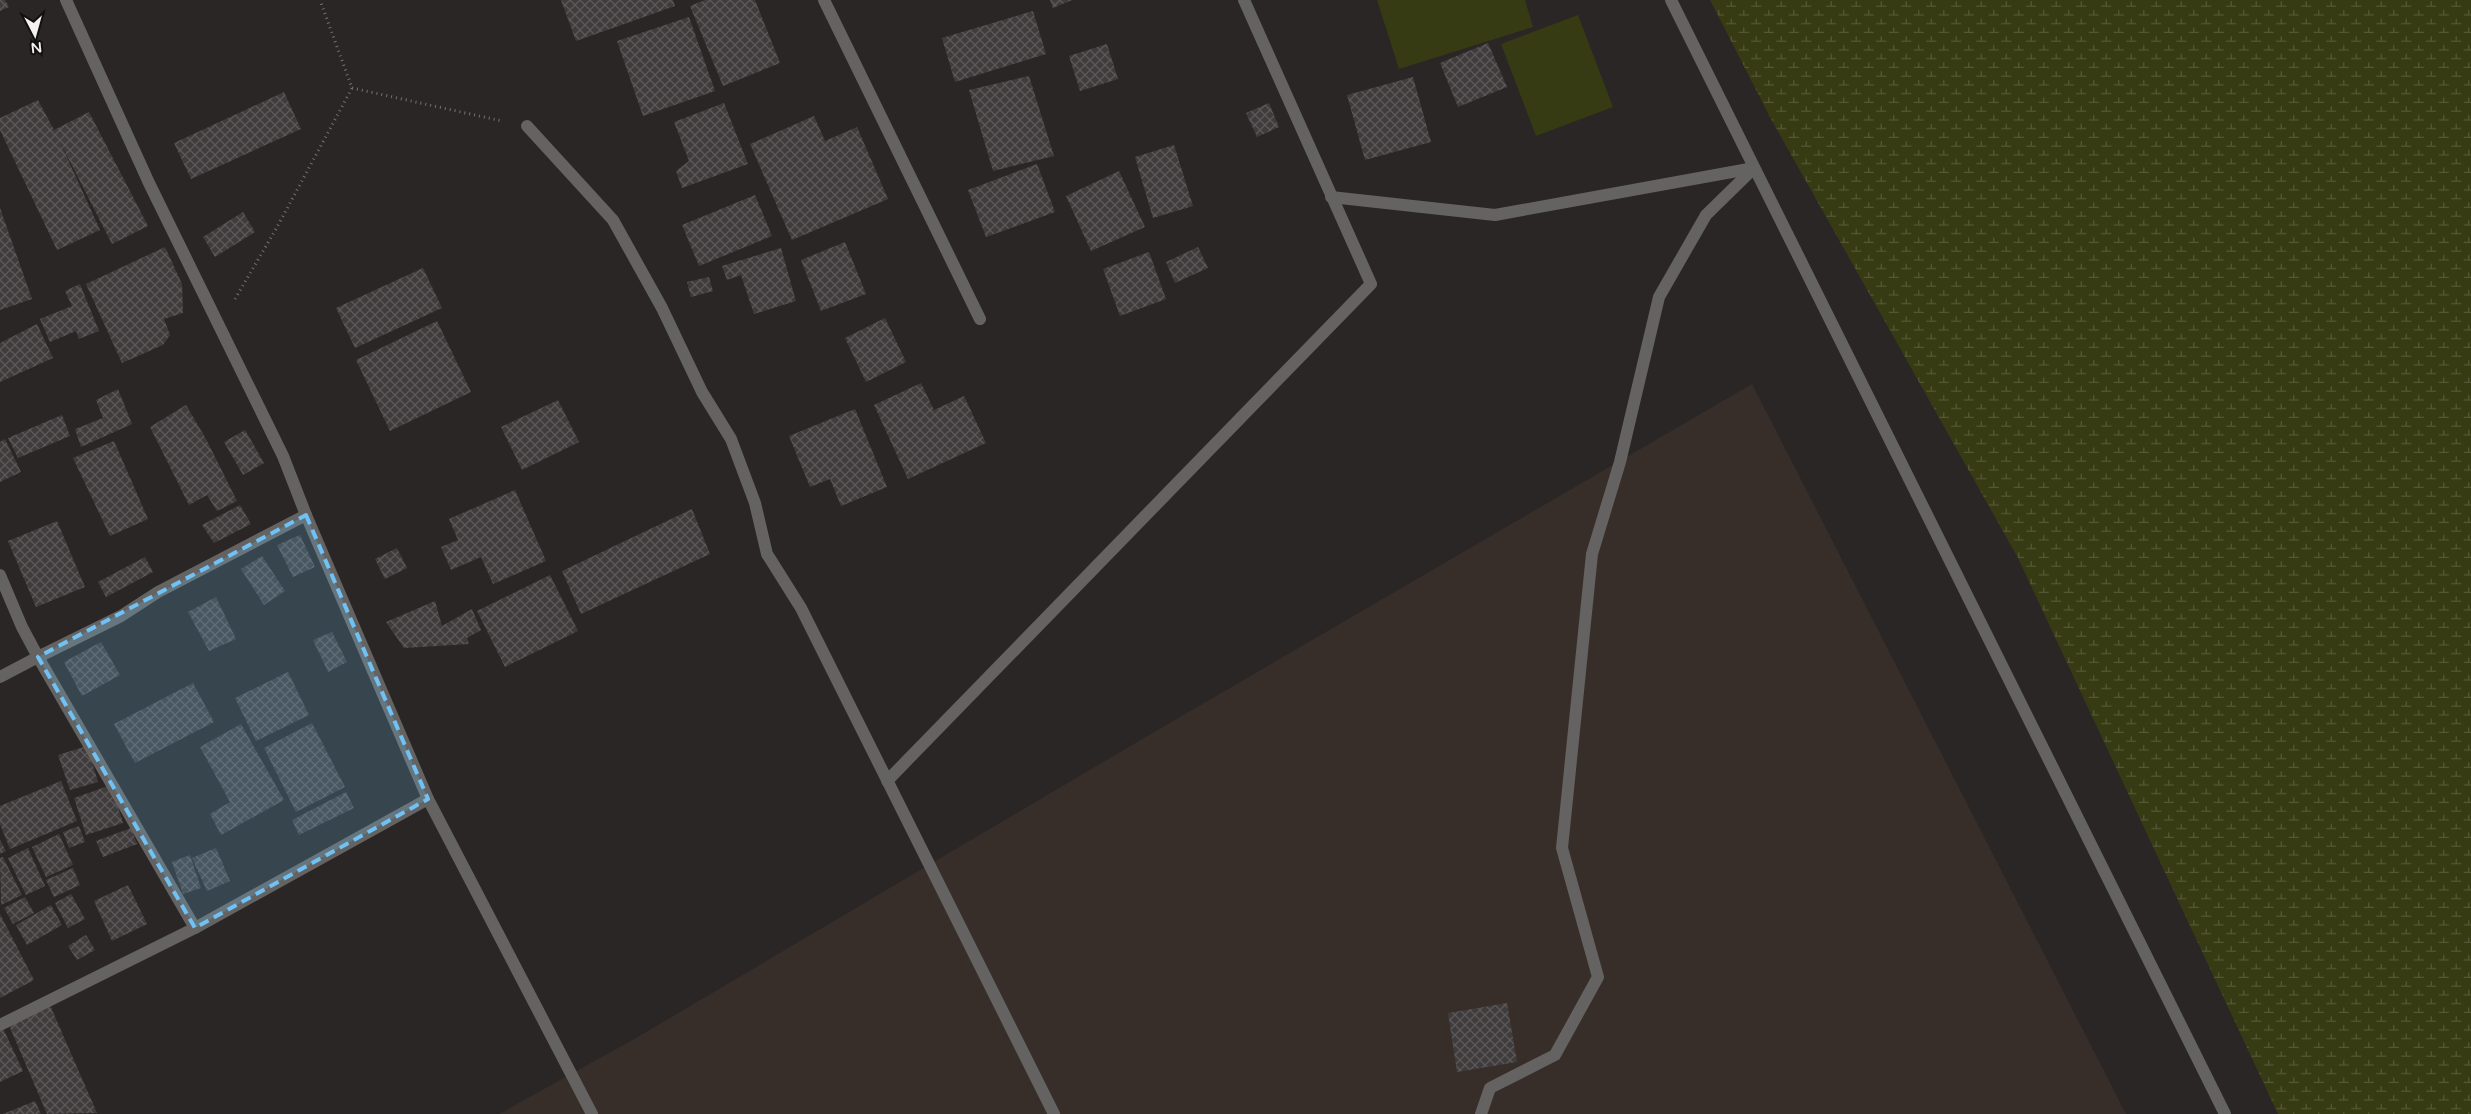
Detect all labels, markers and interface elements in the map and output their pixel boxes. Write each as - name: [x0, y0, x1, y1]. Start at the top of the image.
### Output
- north arrow: [10, 10, 60, 60]
- text: N: [30, 38, 43, 56]

